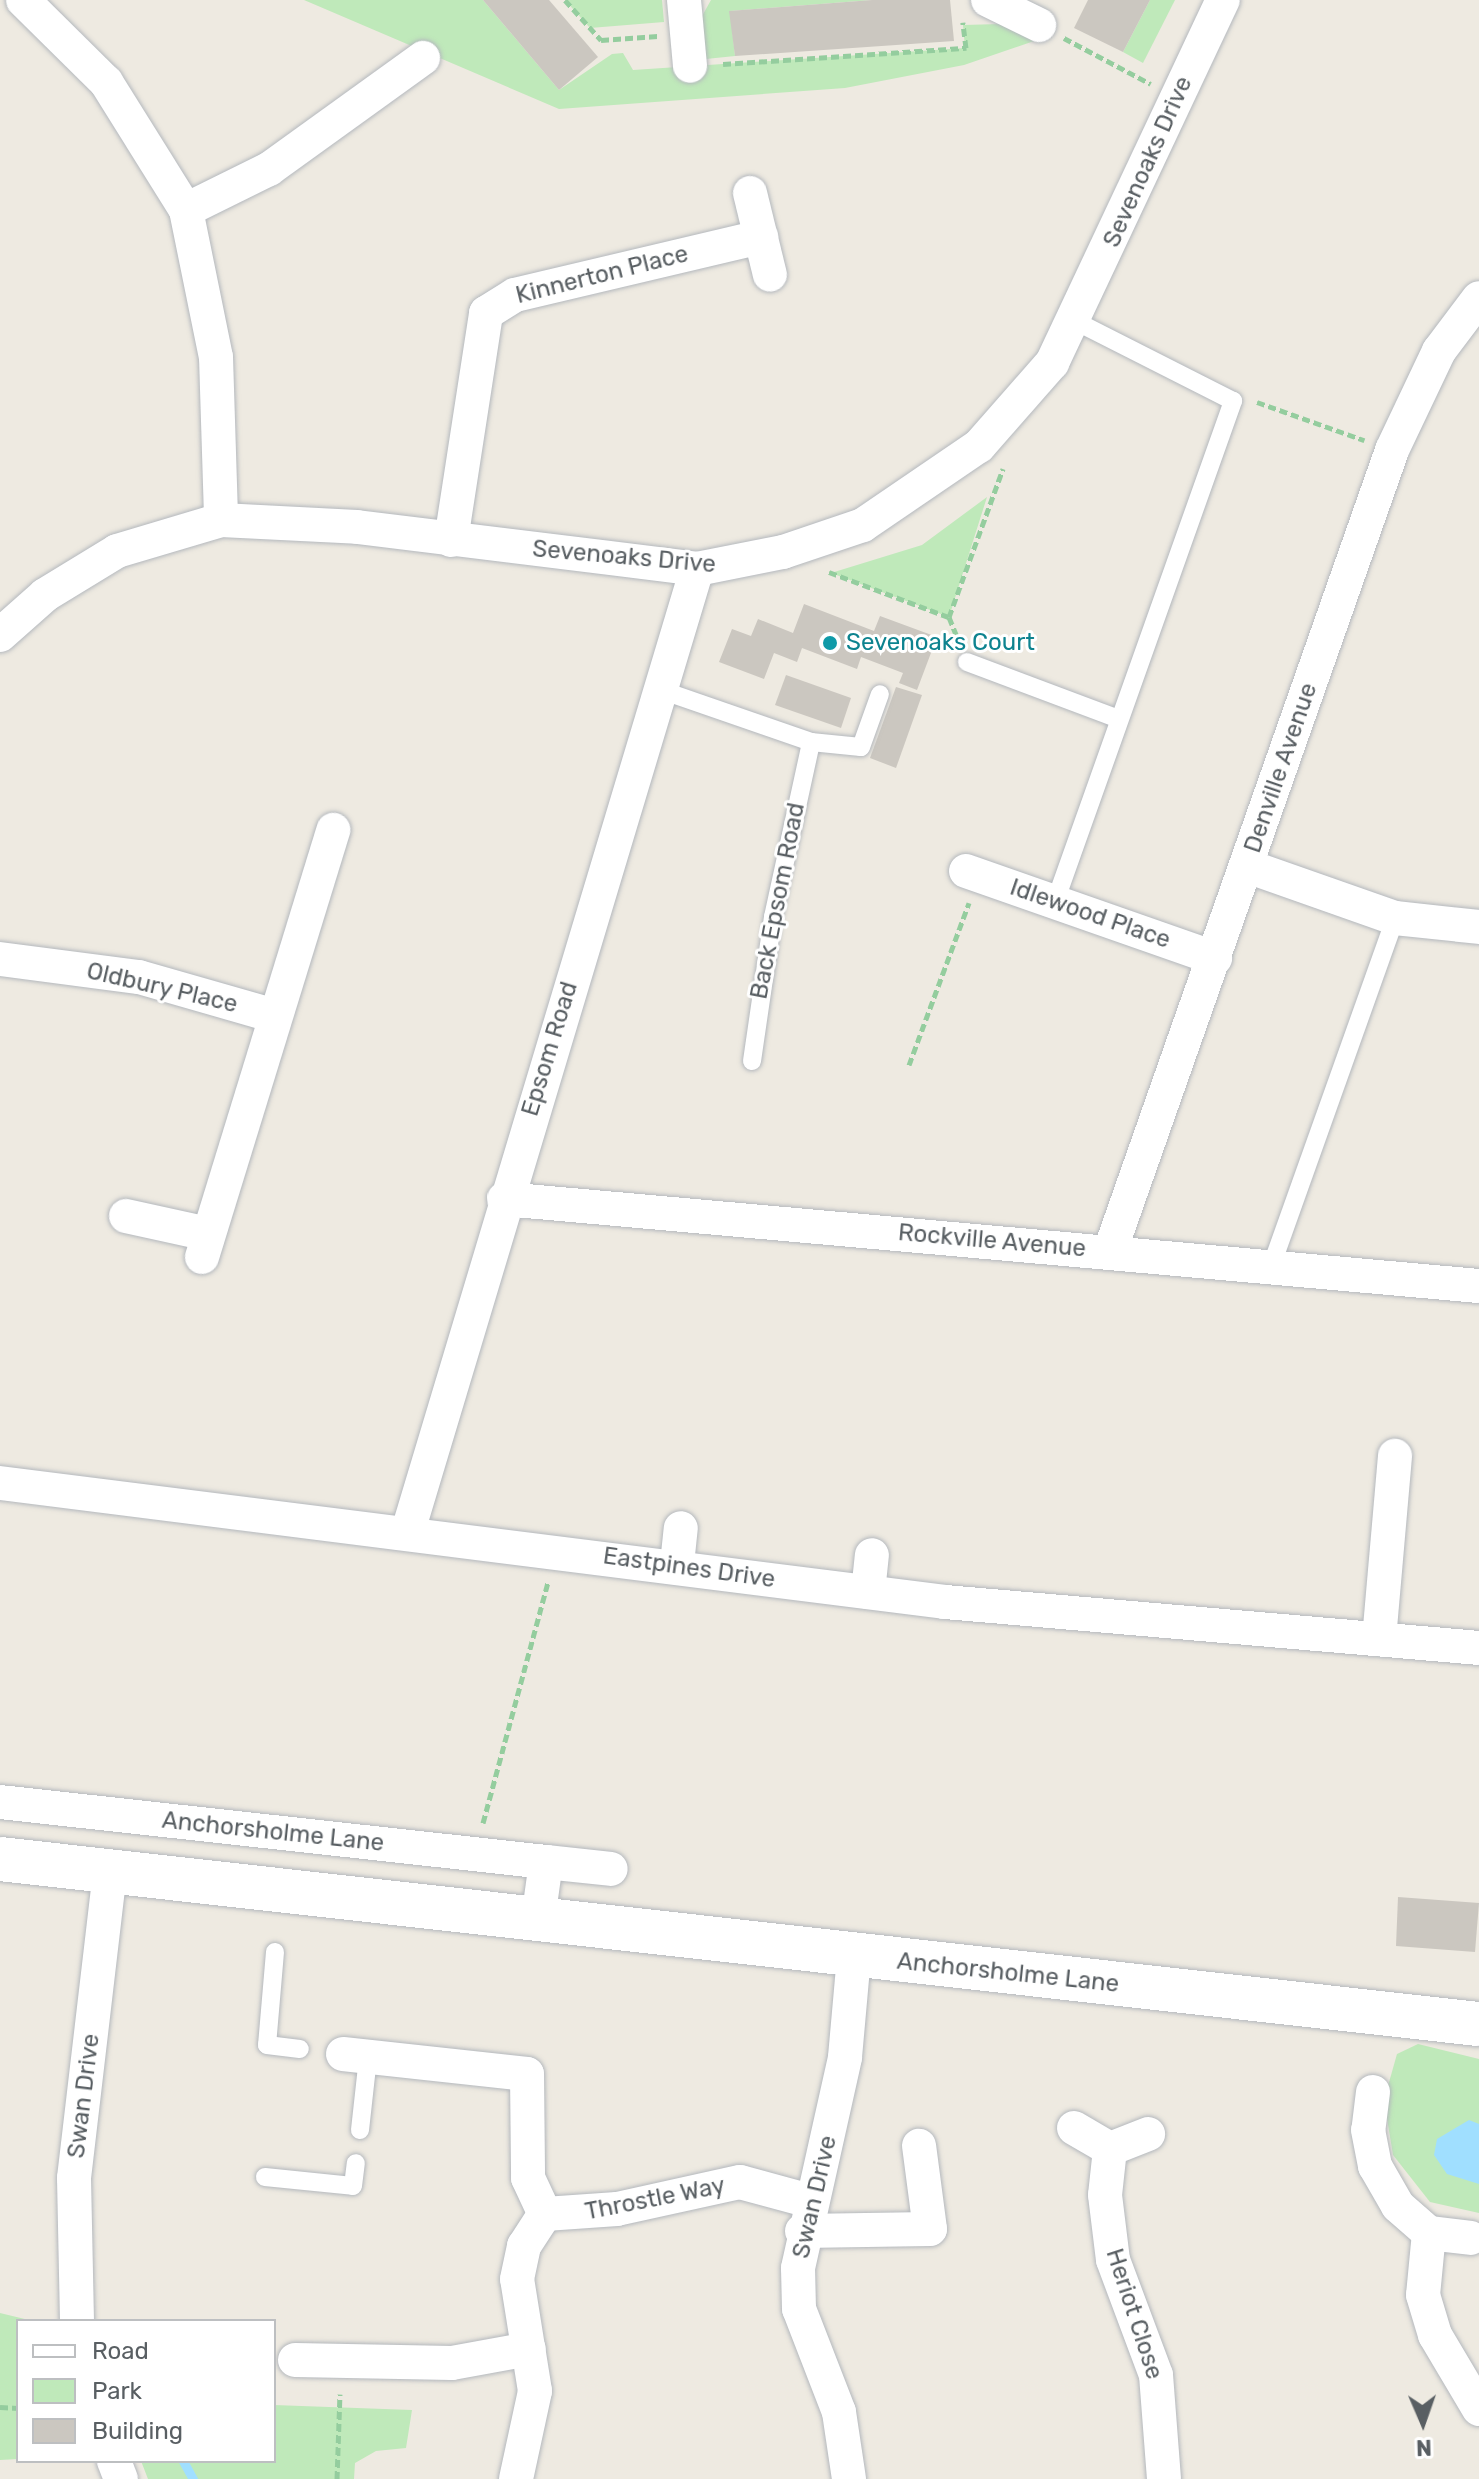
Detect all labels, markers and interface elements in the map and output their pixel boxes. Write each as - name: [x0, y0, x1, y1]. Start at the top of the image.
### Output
- street label: Sevenoaks Drive: [1097, 72, 1199, 252]
- street label: Kinnerton Place: [513, 240, 691, 310]
- street label: Sevenoaks Drive: [531, 535, 717, 579]
- place label: Sevenoaks Court: [846, 629, 1035, 657]
- marker: Sevenoaks Court: [821, 634, 839, 652]
- street label: Denville Avenue: [1238, 679, 1324, 857]
- street label: Back Epsom Road: [745, 800, 811, 1002]
- street label: Idlewood Place: [1006, 873, 1174, 955]
- street label: Oldbury Place: [83, 957, 241, 1019]
- street label: Epsom Road: [516, 978, 584, 1120]
- street label: Rockville Avenue: [897, 1218, 1087, 1264]
- street label: Eastpines Drive: [601, 1542, 777, 1594]
- street label: Anchorsholme Lane: [160, 1806, 386, 1858]
- street label: Anchorsholme Lane: [895, 1947, 1121, 1999]
- street label: Swan Drive: [62, 2032, 106, 2160]
- street label: Swan Drive: [787, 2133, 843, 2261]
- street label: Throstle Way: [582, 2171, 728, 2227]
- street label: Heriot Close: [1099, 2245, 1169, 2383]
- legend: [16, 2319, 276, 2463]
- text: Road: [92, 2337, 149, 2365]
- text: Park: [92, 2377, 142, 2405]
- north arrow: [1383, 2383, 1463, 2463]
- text: Building: [92, 2417, 183, 2445]
- text: N: [1415, 2434, 1432, 2461]

